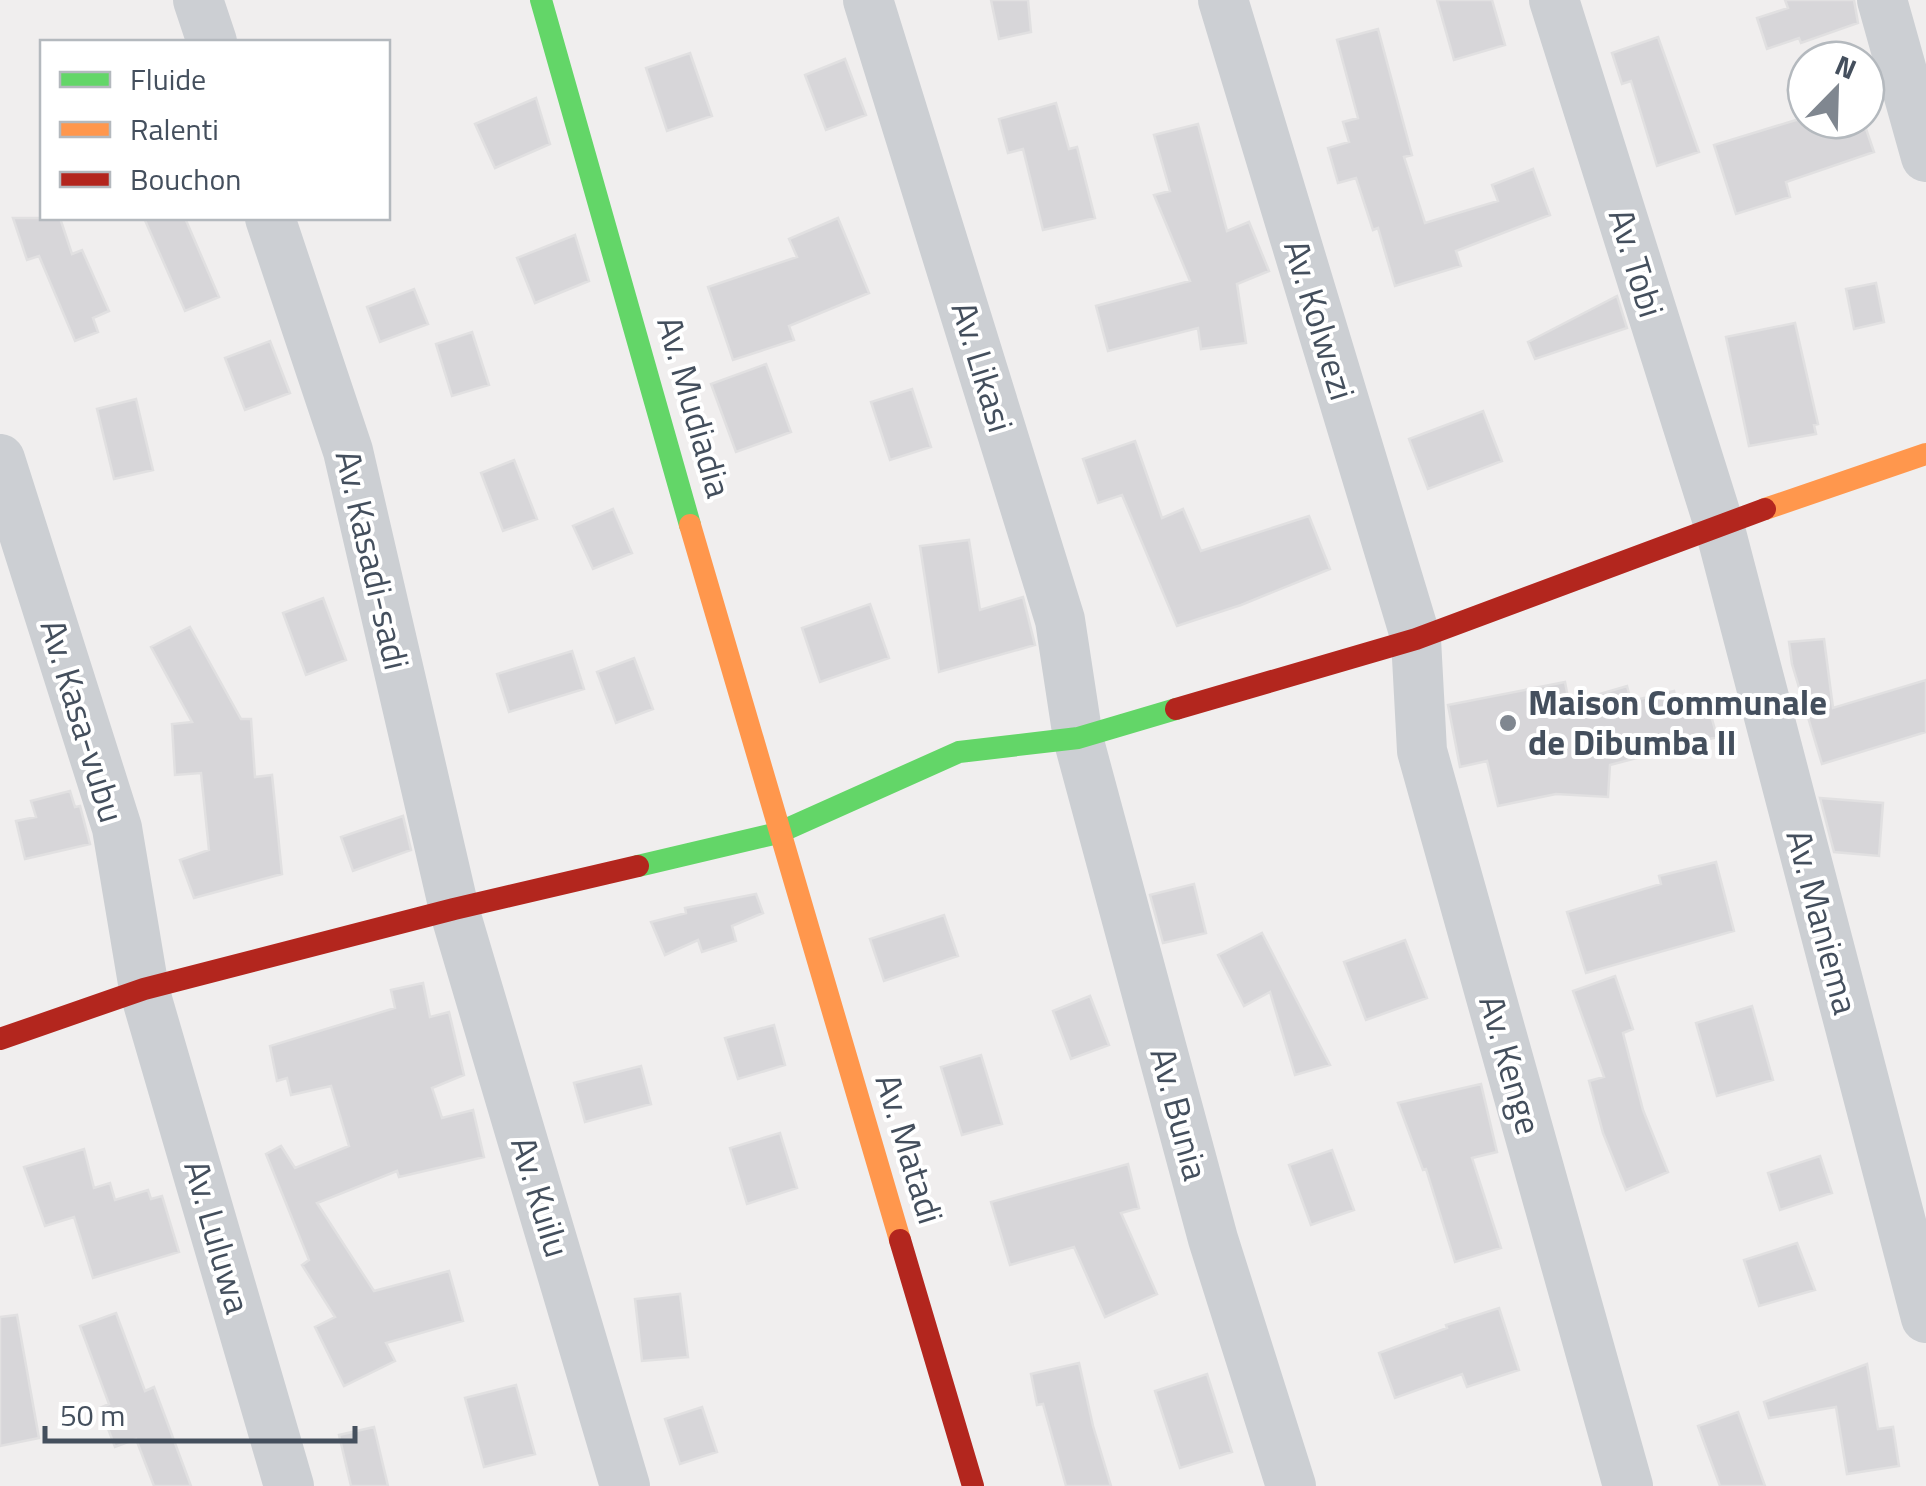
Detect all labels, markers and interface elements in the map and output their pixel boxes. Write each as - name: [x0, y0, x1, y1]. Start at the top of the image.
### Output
- legend: [40, 40, 390, 220]
- north arrow: [1786, 40, 1886, 140]
- text: N: [1829, 43, 1863, 90]
- text: Fluide: [130, 56, 206, 102]
- text: Ralenti: [130, 106, 219, 152]
- text: Bouchon: [130, 156, 241, 202]
- street label: Av. Tobi: [1595, 202, 1679, 324]
- street label: Av. Kolwezi: [1270, 233, 1370, 406]
- street label: Av. Likasi: [938, 295, 1028, 439]
- street label: Av. Mudiadia: [643, 310, 747, 504]
- street label: Av. Kasadi-sadi: [321, 445, 424, 675]
- street label: Av. Kasa-vubu: [26, 613, 139, 829]
- place label: Maison Communale de Dibumba II: [1528, 675, 1827, 769]
- marker: Maison Communale de Dibumba II: [1497, 712, 1519, 734]
- street label: Av. Maniema: [1772, 823, 1874, 1020]
- street label: Av. Kenge: [1465, 989, 1557, 1141]
- street label: Av. Bunia: [1136, 1041, 1224, 1186]
- street label: Av. Matadi: [862, 1067, 958, 1230]
- street label: Av. Kuilu: [497, 1130, 585, 1264]
- street label: Av. Luluwa: [170, 1154, 266, 1320]
- scale bar: [45, 1381, 355, 1443]
- text: 50 m: [60, 1392, 125, 1438]

